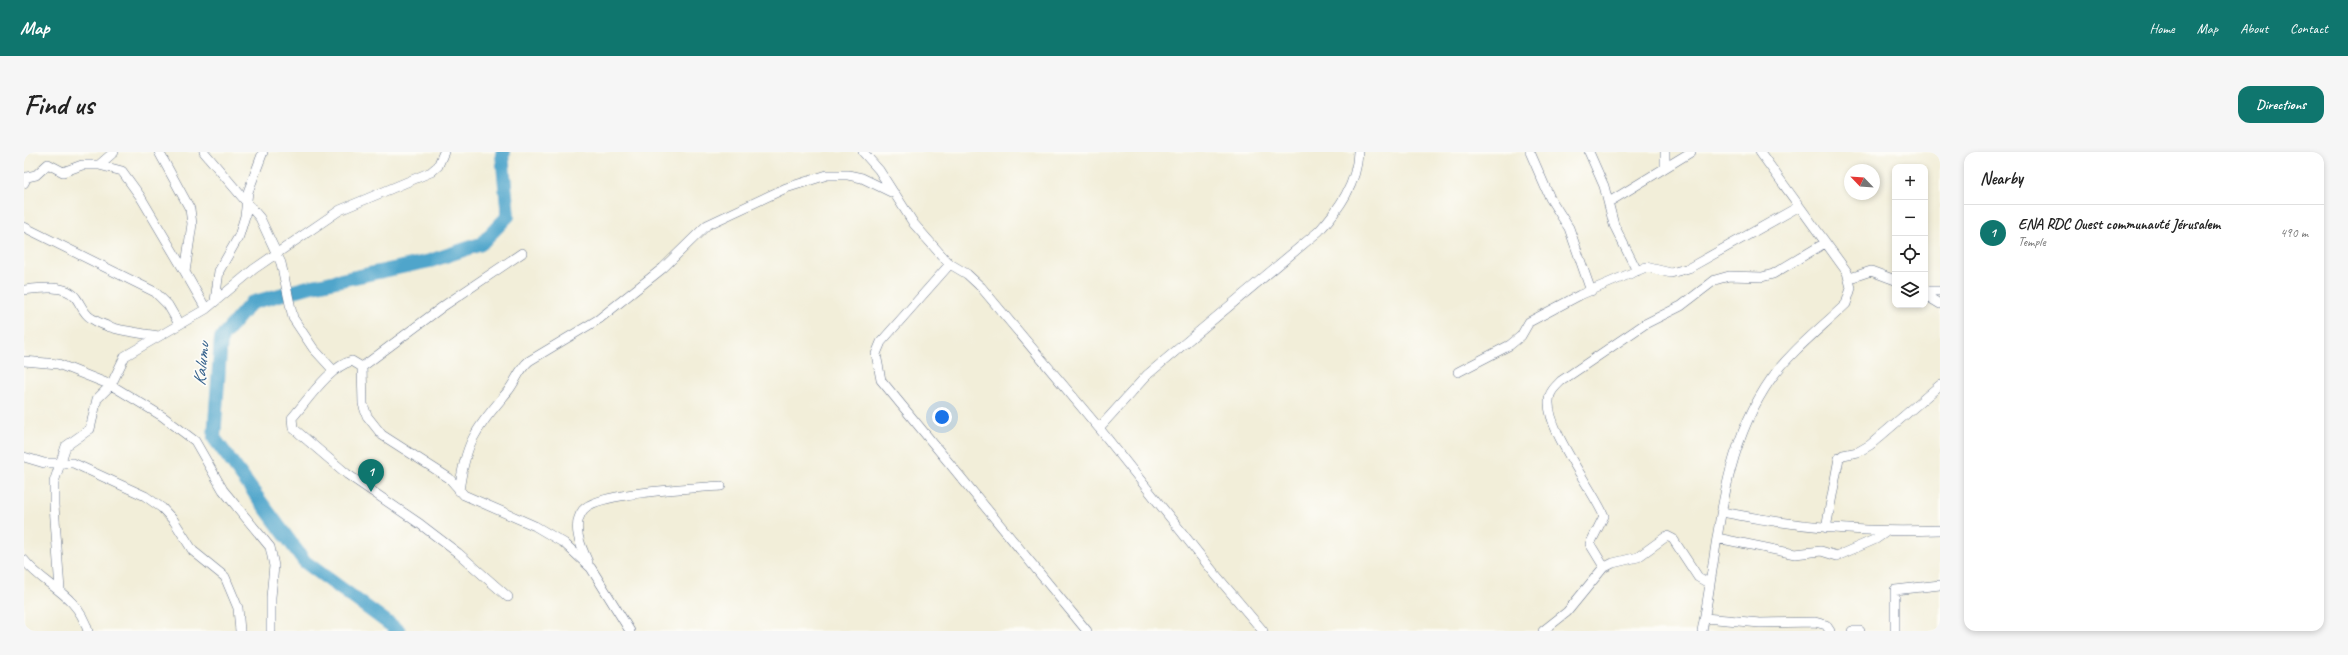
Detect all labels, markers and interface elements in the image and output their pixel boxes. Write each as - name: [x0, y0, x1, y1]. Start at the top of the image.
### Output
- text: Map: [20, 16, 50, 40]
- text: Home: [2149, 20, 2175, 37]
- text: Map: [2197, 20, 2218, 37]
- text: About: [2240, 20, 2268, 37]
- text: Contact: [2290, 20, 2328, 37]
- button: Directions: [2238, 86, 2324, 123]
- text: Find us: [24, 87, 94, 122]
- north arrow: [1844, 164, 1880, 200]
- map controls: [1892, 164, 1928, 308]
- button: +: [1892, 164, 1928, 200]
- text: Nearby: [1980, 168, 2023, 189]
- button: −: [1892, 200, 1928, 236]
- text: ENA RDC Ouest communauté Jérusalem: [2018, 215, 2220, 234]
- text: 1: [1990, 225, 1996, 241]
- text: 490 m: [2280, 225, 2308, 241]
- text: Temple: [2018, 234, 2046, 250]
- button: locate: [1892, 236, 1928, 272]
- button: layers: [1892, 272, 1928, 308]
- water label: Kalumu: [188, 339, 214, 387]
- your location: [932, 407, 952, 427]
- pin: 1: [358, 459, 384, 492]

